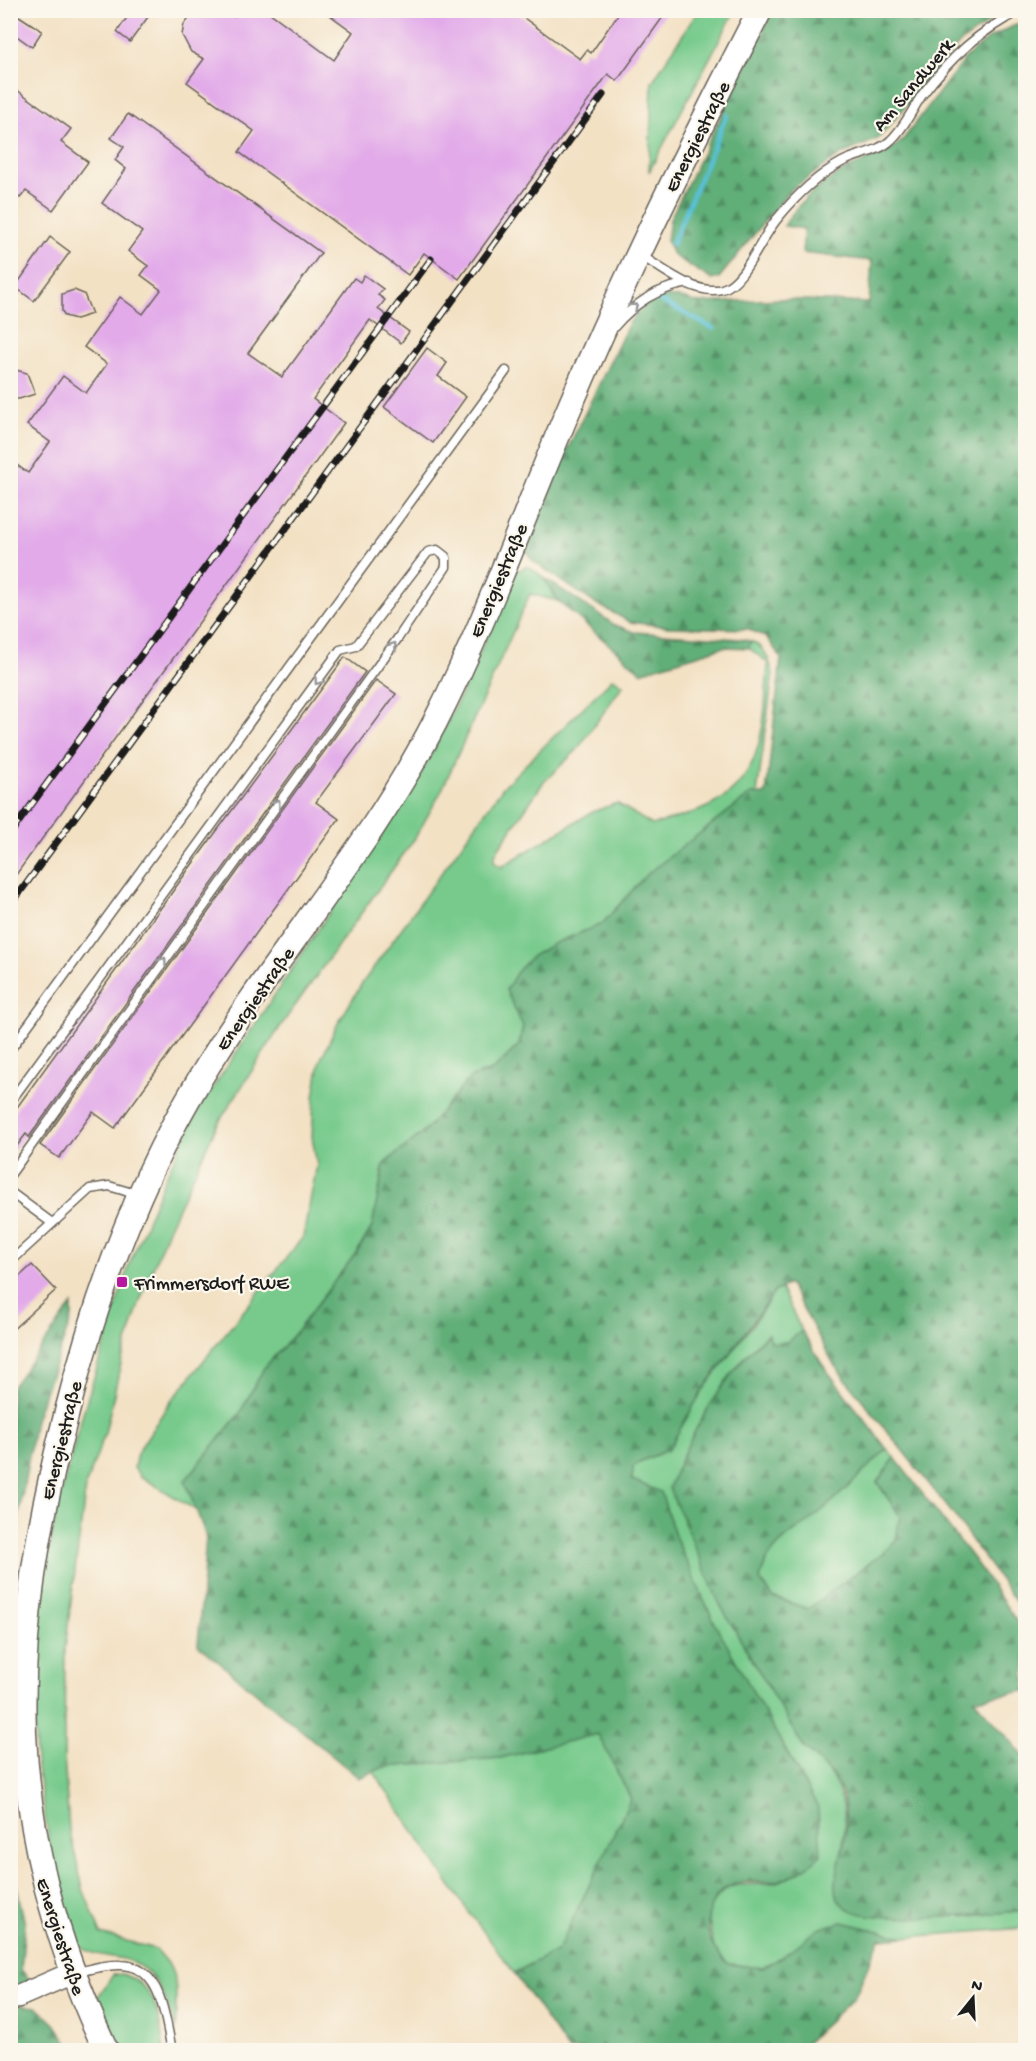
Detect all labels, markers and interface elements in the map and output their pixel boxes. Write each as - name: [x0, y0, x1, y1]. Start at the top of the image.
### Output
- street label: Am Sandwerk: [869, 34, 962, 137]
- street label: Energiestraße: [661, 78, 737, 197]
- one-way arrow: [627, 303, 638, 314]
- street label: Energiestraße: [466, 520, 535, 642]
- one-way arrow: [386, 641, 397, 652]
- one-way arrow: [314, 674, 325, 685]
- one-way arrow: [270, 798, 281, 809]
- street label: Energiestraße: [213, 943, 302, 1056]
- one-way arrow: [156, 956, 167, 967]
- place label: Frimmersdorf RWE: [133, 1274, 290, 1297]
- marker: Frimmersdorf RWE: [115, 1275, 129, 1289]
- street label: Energiestraße: [38, 1378, 89, 1503]
- street label: Energiestraße: [29, 1876, 89, 1999]
- north arrow: [943, 1968, 1003, 2028]
- text: N: [969, 1976, 985, 1998]

